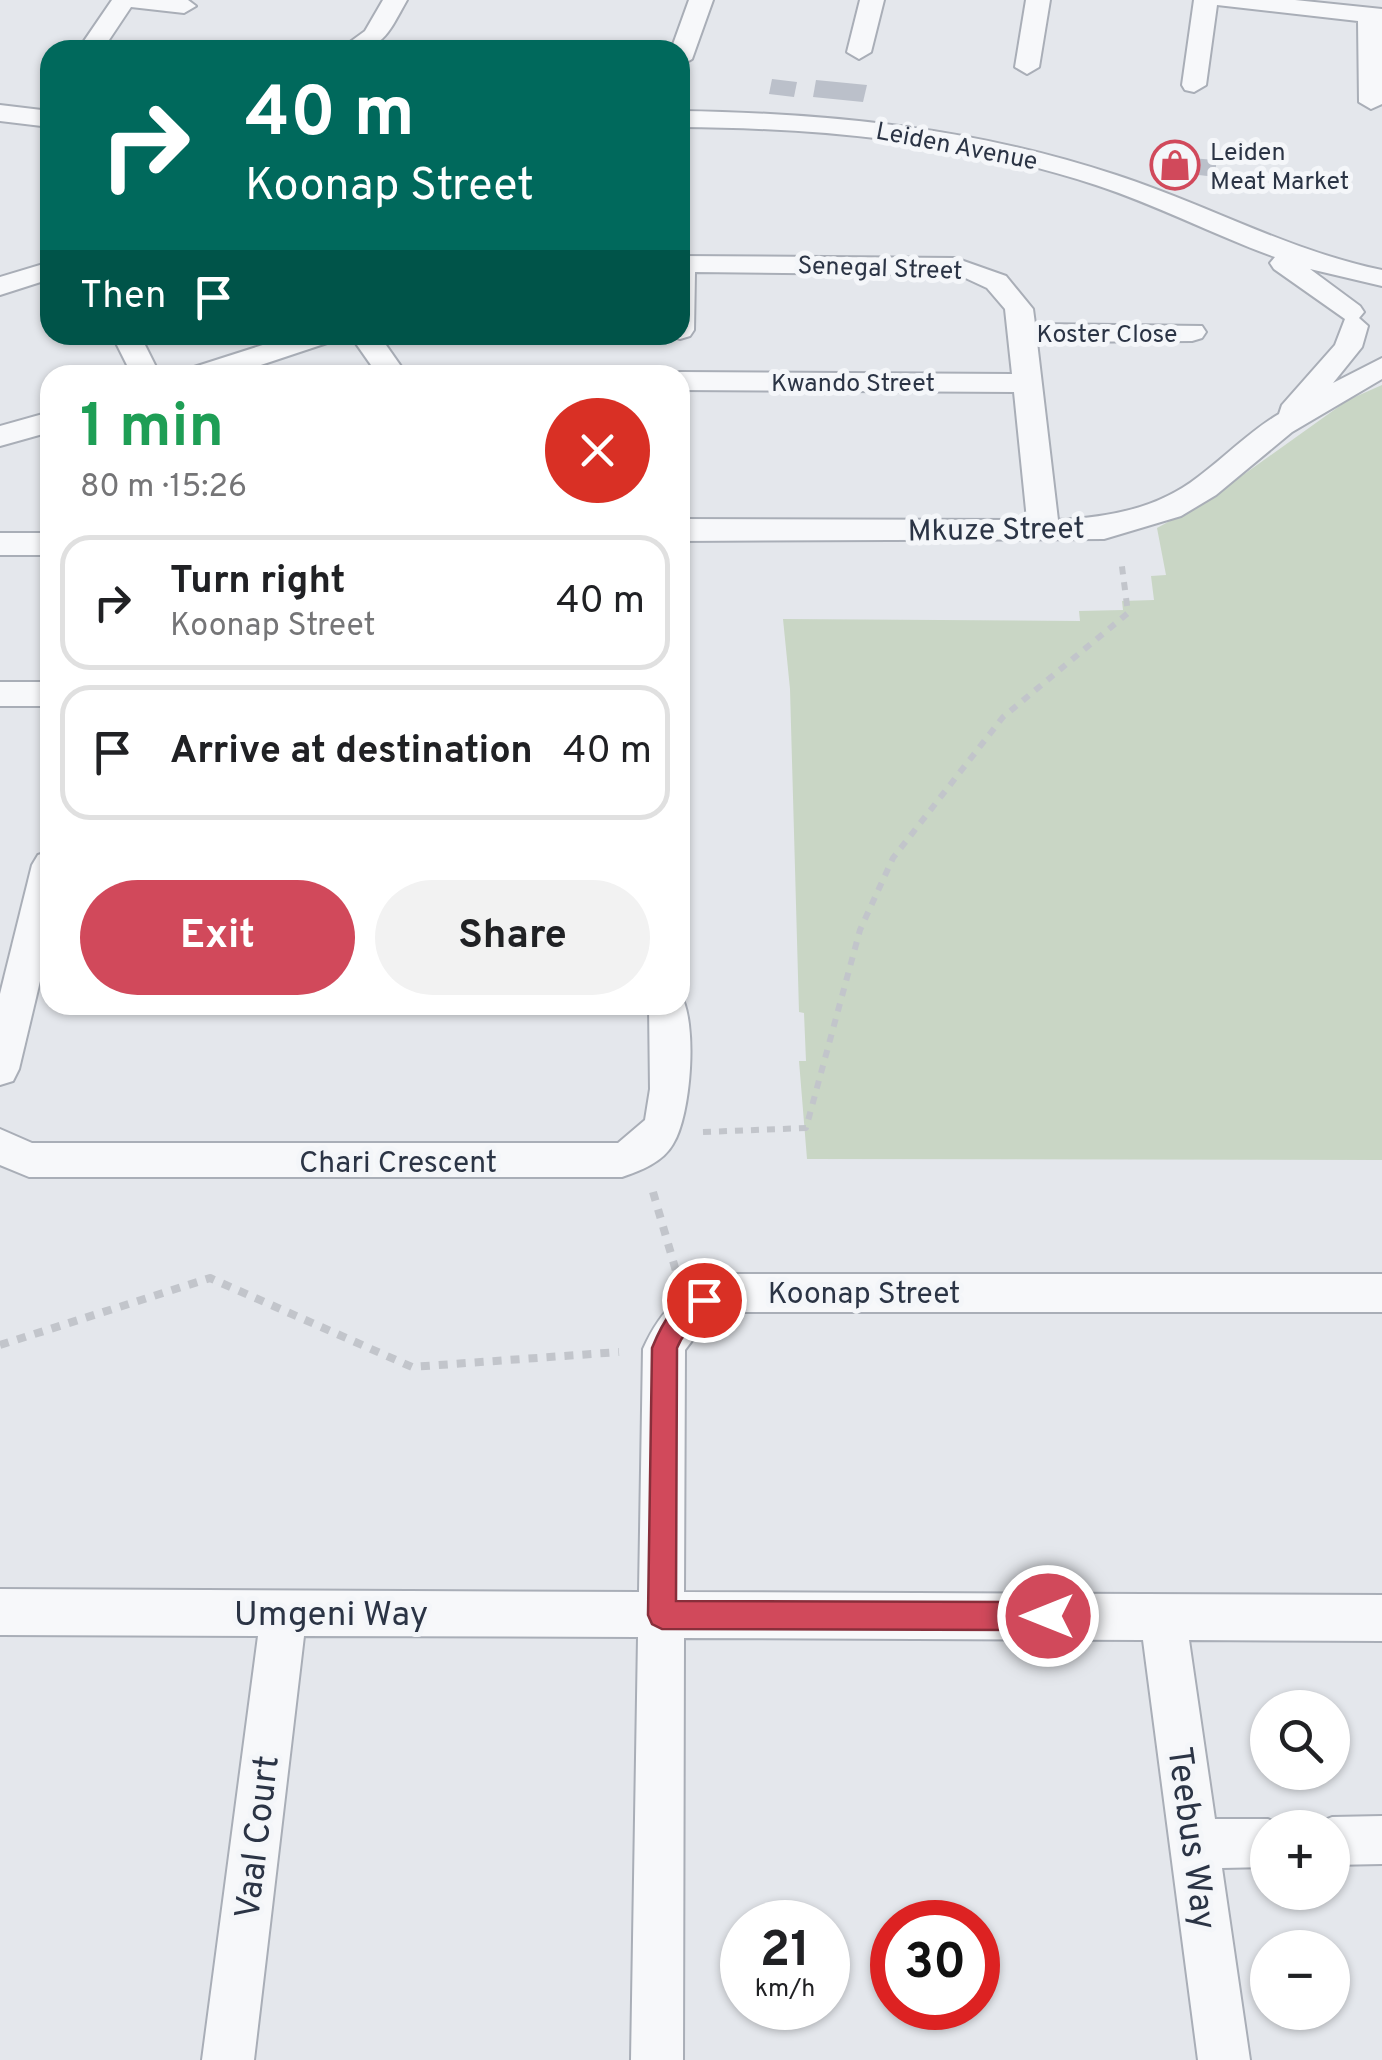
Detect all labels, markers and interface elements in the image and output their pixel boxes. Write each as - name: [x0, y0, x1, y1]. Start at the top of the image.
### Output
- text: 40 m: [245, 72, 415, 161]
- icon: right: [80, 80, 210, 210]
- street label: Leiden Avenue: [873, 117, 1040, 179]
- place label: Leiden Meat Market: [1210, 138, 1349, 199]
- shop icon: Leiden Meat Market: [1149, 139, 1201, 191]
- text: Koonap Street: [245, 159, 534, 216]
- street label: Senegal Street: [797, 251, 963, 289]
- icon: arrive: [186, 270, 241, 325]
- text: Then: [80, 273, 166, 322]
- street label: Koster Close: [1037, 320, 1177, 352]
- street label: Kwando Street: [771, 369, 935, 401]
- text: 1 min: [80, 392, 224, 468]
- button: close: [545, 398, 650, 503]
- text: 80 m · 15:26: [80, 468, 247, 508]
- street label: Mkuze Street: [907, 511, 1085, 552]
- text: Turn right: [170, 558, 345, 607]
- icon: right: [85, 575, 140, 630]
- text: 40 m: [556, 578, 645, 627]
- text: Koonap Street: [170, 607, 376, 647]
- icon: arrive: [85, 725, 140, 780]
- text: Arrive at destination: [170, 728, 533, 777]
- text: 40 m: [563, 728, 652, 777]
- button: Exit: [80, 880, 355, 995]
- button: Share: [375, 880, 650, 995]
- street label: Chari Crescent: [299, 1146, 497, 1183]
- pin: [662, 1258, 747, 1343]
- icon: arrive: [677, 1273, 732, 1328]
- street label: Koonap Street: [768, 1277, 960, 1314]
- position arrow: [996, 1564, 1100, 1668]
- street label: Umgeni Way: [234, 1594, 428, 1638]
- map controls: [1250, 1690, 1350, 2030]
- button: search: [1250, 1690, 1350, 1790]
- street label: Teebus Way: [1155, 1744, 1225, 1933]
- street label: Vaal Court: [227, 1753, 291, 1922]
- button: +: [1250, 1810, 1350, 1910]
- speed limit sign: 30: [870, 1900, 1000, 2030]
- text: 21: [760, 1921, 810, 1984]
- button: −: [1250, 1930, 1350, 2030]
- text: km/h: [755, 1974, 815, 2006]

